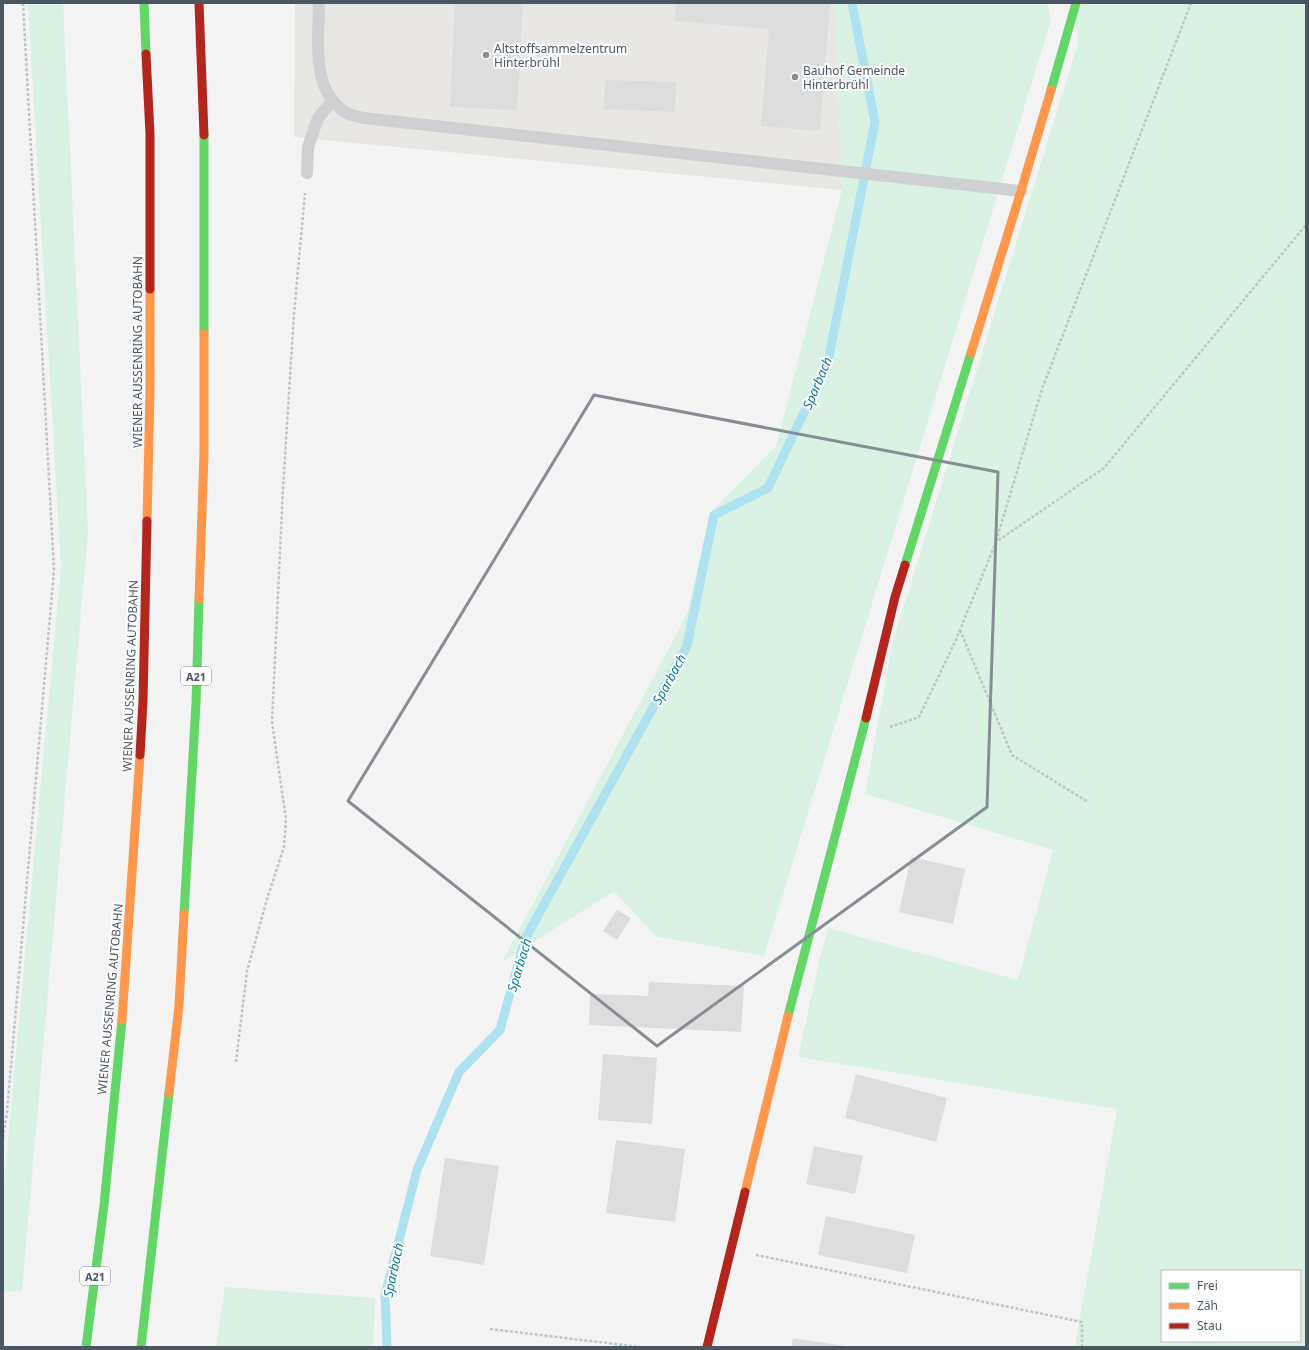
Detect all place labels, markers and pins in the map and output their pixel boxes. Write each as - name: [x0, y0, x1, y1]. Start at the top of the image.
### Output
- place label: Altstoffsammelzentrum Hinterbrühl: [494, 40, 627, 71]
- marker: Altstoffsammelzentrum Hinterbrühl: [481, 50, 491, 60]
- place label: Bauhof Gemeinde Hinterbrühl: [803, 62, 905, 93]
- marker: Bauhof Gemeinde Hinterbrühl: [790, 72, 800, 82]

